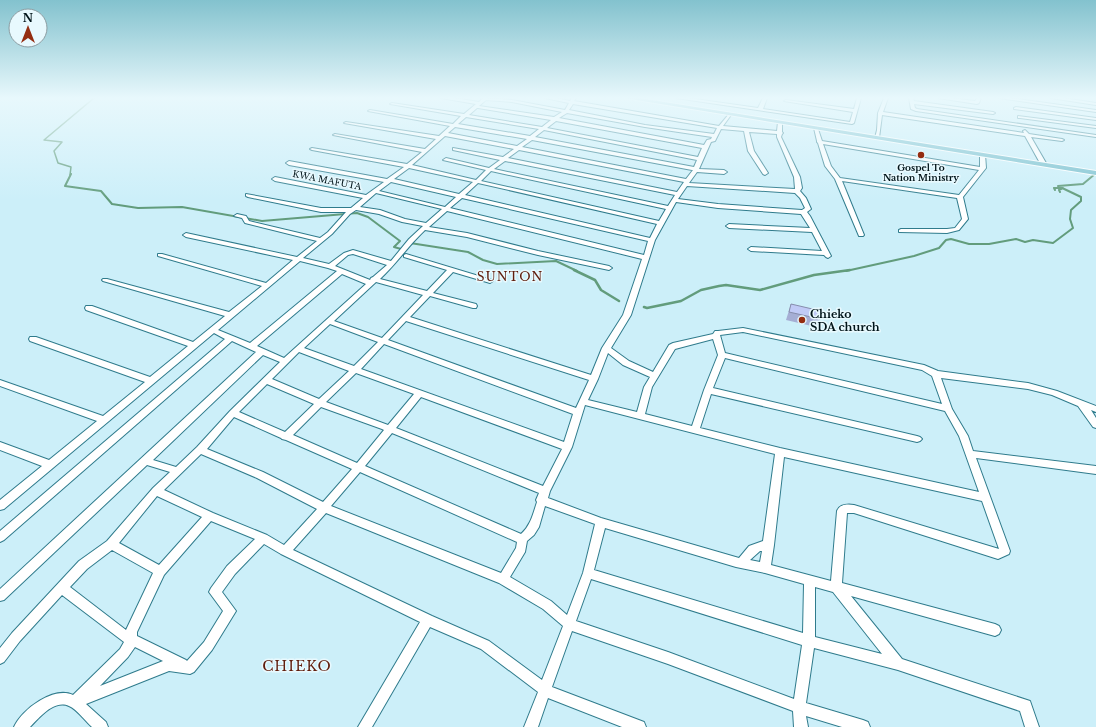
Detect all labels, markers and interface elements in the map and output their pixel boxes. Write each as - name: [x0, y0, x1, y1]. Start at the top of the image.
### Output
- north arrow: [8, 8, 48, 48]
- text: N: [23, 11, 34, 25]
- marker: Gospel To Nation Ministry: [916, 150, 926, 160]
- place label: Gospel To Nation Ministry: [883, 162, 959, 183]
- street label: KWA MAFUTA: [292, 168, 364, 192]
- district label: SUNTON: [477, 269, 543, 284]
- place label: Chieko SDA church: [810, 307, 880, 334]
- marker: Chieko SDA church: [797, 315, 807, 325]
- district label: CHIEKO: [262, 657, 332, 675]

